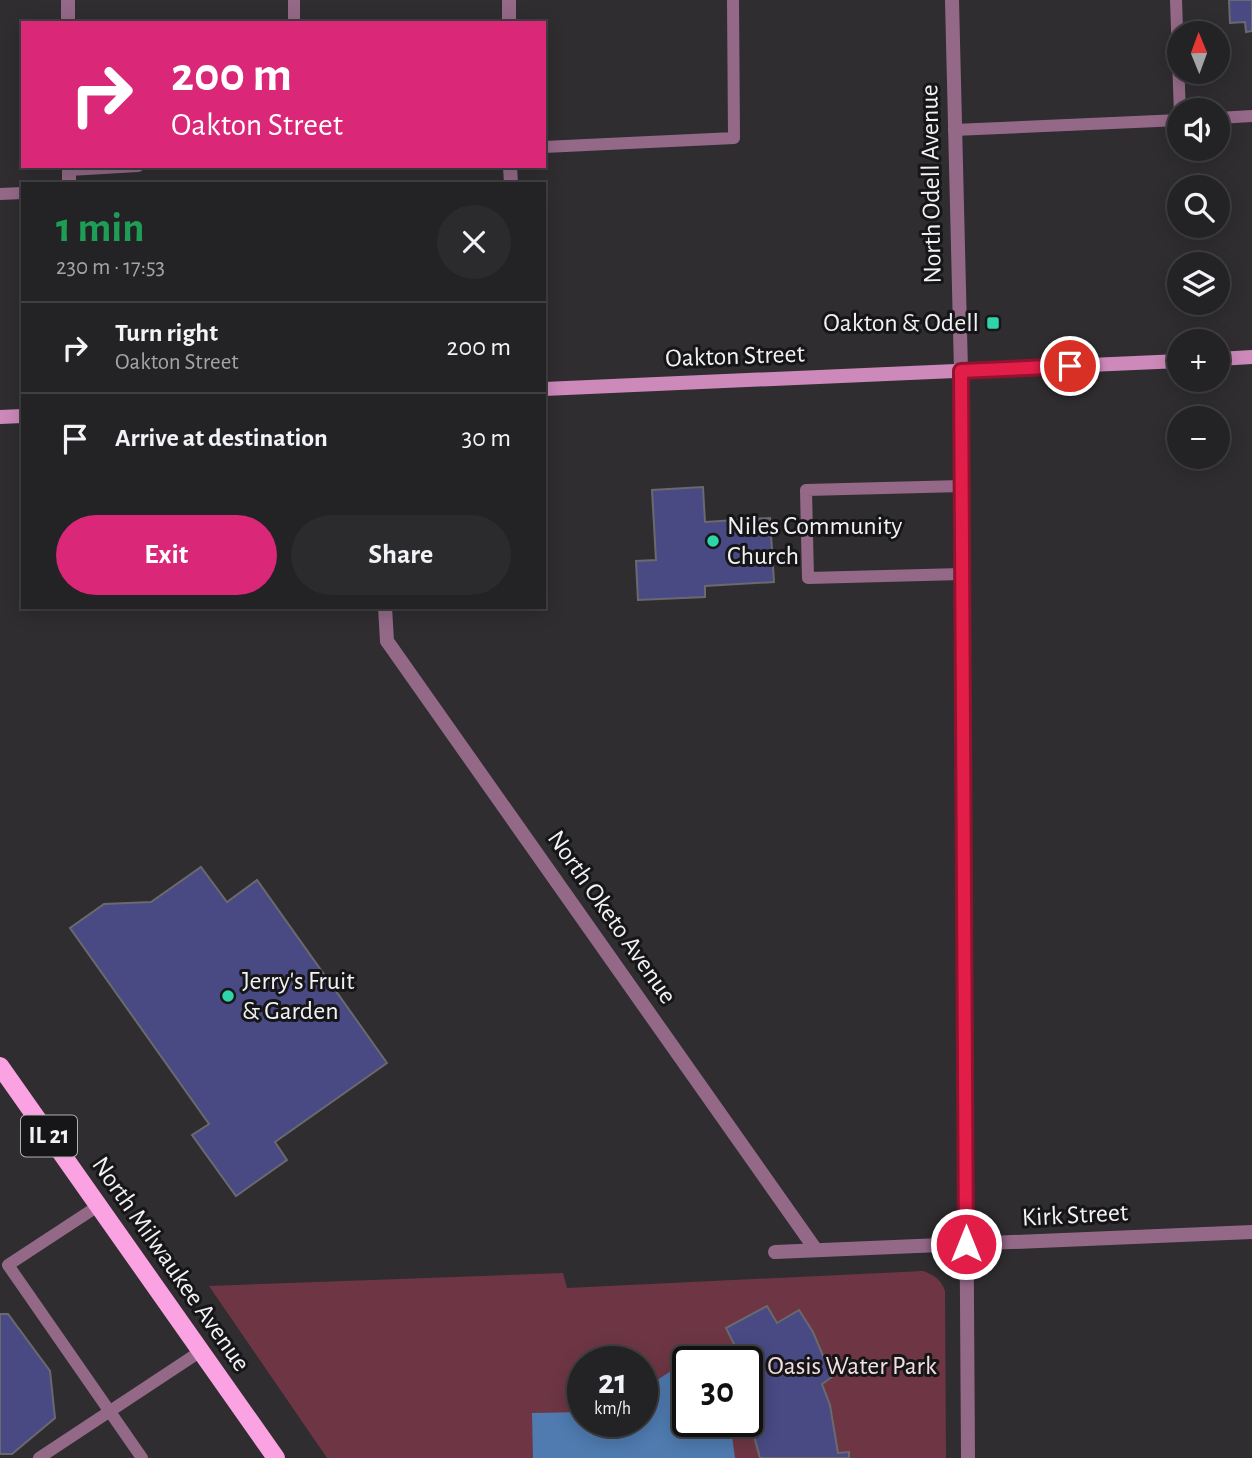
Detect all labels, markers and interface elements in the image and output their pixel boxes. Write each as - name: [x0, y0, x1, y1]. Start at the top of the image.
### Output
- north arrow: [1167, 21, 1230, 84]
- map controls: [1167, 21, 1230, 469]
- icon: right: [56, 49, 147, 140]
- text: 200 m: [171, 51, 292, 100]
- street label: North Odell Avenue: [916, 84, 946, 284]
- button: sound: [1167, 98, 1230, 161]
- text: Oakton Street: [171, 109, 343, 141]
- button: search: [1167, 175, 1230, 238]
- button: close: [437, 205, 511, 279]
- text: 1 min: [56, 207, 145, 249]
- button: layers: [1167, 252, 1230, 315]
- text: 230 m · 17:53: [56, 256, 165, 279]
- place label: Oakton & Odell: [823, 310, 979, 336]
- marker: Oakton & Odell: [985, 315, 1001, 331]
- text: Turn right: [115, 320, 218, 346]
- icon: right: [56, 329, 94, 367]
- button: +: [1167, 329, 1230, 392]
- text: 200 m: [447, 334, 511, 360]
- pin: [1040, 336, 1100, 396]
- street label: Oakton Street: [665, 341, 805, 371]
- icon: arrive: [1051, 347, 1089, 385]
- text: Oakton Street: [115, 351, 239, 374]
- button: −: [1167, 406, 1230, 469]
- icon: arrive: [56, 420, 94, 458]
- text: Arrive at destination: [115, 425, 328, 451]
- text: 30 m: [461, 425, 511, 451]
- place label: Niles Community Church: [727, 513, 902, 569]
- button: Exit: [56, 515, 277, 595]
- button: Share: [291, 515, 511, 595]
- marker: Niles Community Church: [705, 533, 721, 549]
- street label: North Oketo Avenue: [543, 826, 681, 1008]
- place label: Jerry's Fruit & Garden: [242, 968, 355, 1024]
- marker: Jerry's Fruit & Garden: [220, 988, 236, 1004]
- road number: IL 21: [21, 1116, 77, 1156]
- street label: North Milwaukee Avenue: [87, 1152, 255, 1376]
- street label: Kirk Street: [1021, 1199, 1129, 1231]
- position arrow: [929, 1207, 1003, 1281]
- speed limit sign: 30: [672, 1346, 763, 1437]
- park label: Oasis Water Park: [767, 1353, 937, 1379]
- text: 21: [598, 1365, 627, 1400]
- text: km/h: [594, 1400, 631, 1418]

